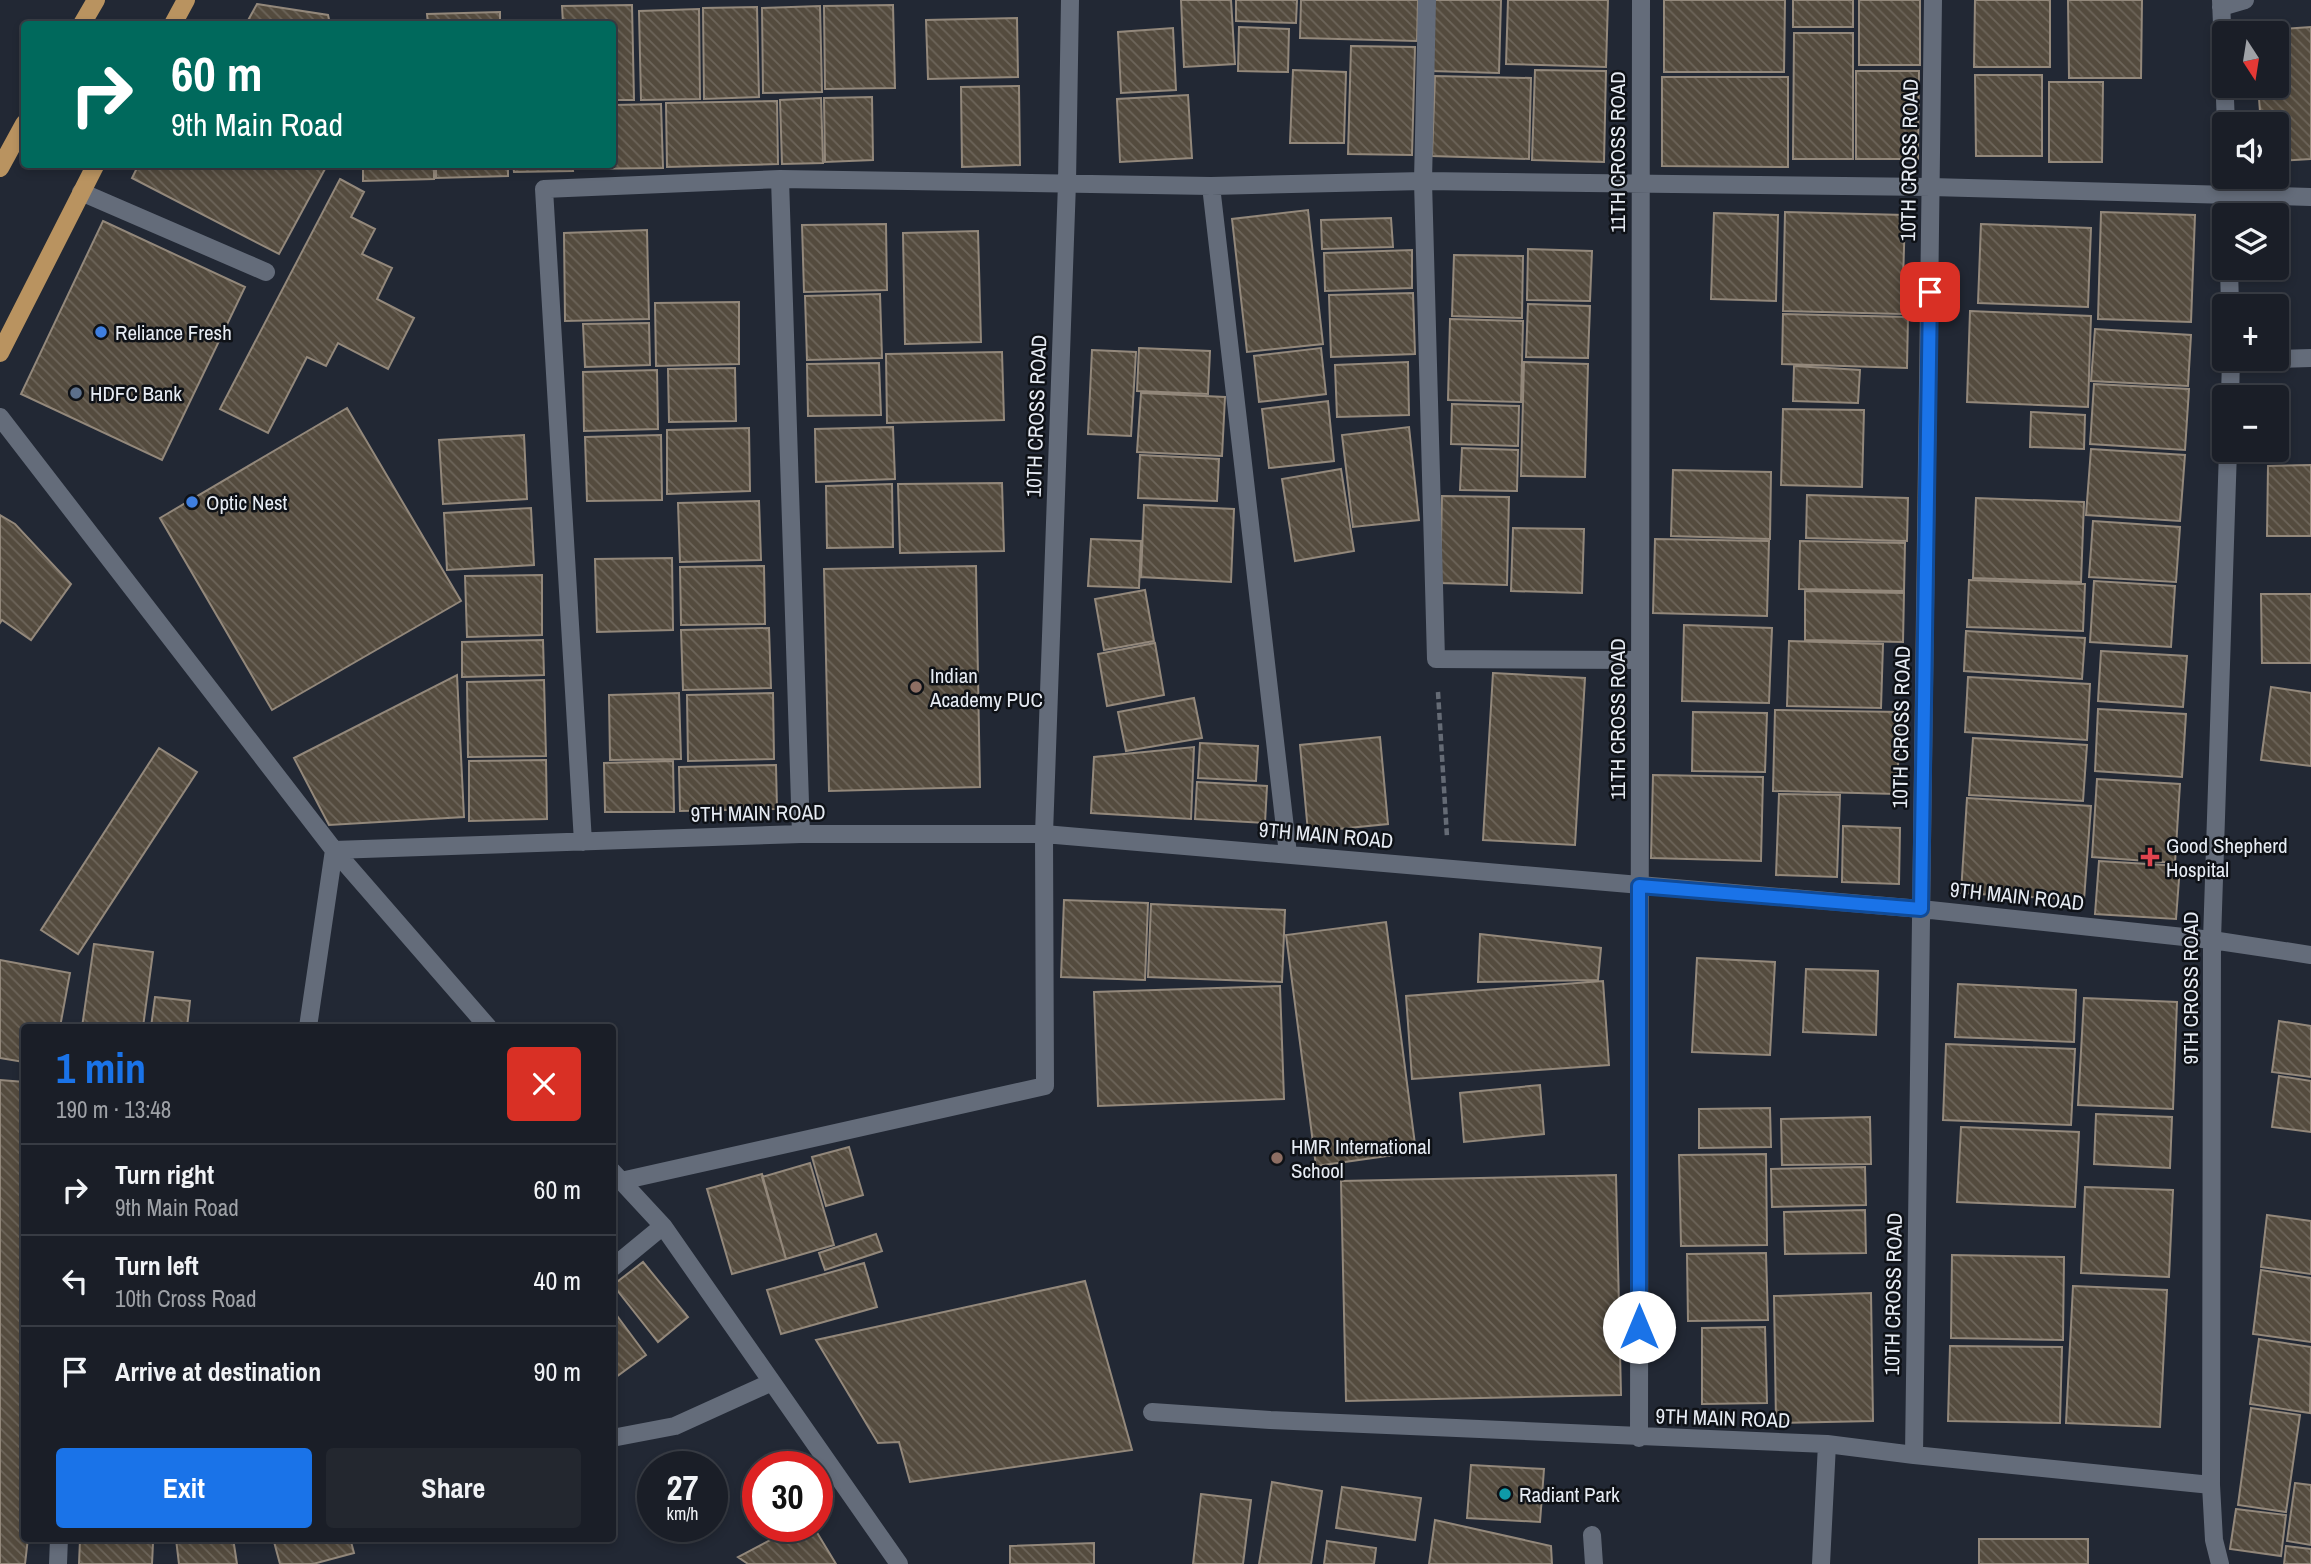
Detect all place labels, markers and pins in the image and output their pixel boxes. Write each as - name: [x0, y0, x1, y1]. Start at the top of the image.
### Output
- pin: [1900, 262, 1960, 322]
- place label: Reliance Fresh: [115, 318, 232, 347]
- marker: Reliance Fresh: [93, 324, 109, 340]
- place label: HDFC Bank: [90, 379, 182, 408]
- marker: HDFC Bank: [68, 385, 84, 401]
- place label: Optic Nest: [206, 488, 288, 517]
- marker: Optic Nest: [184, 494, 200, 510]
- place label: Indian Academy PUC: [929, 661, 1043, 714]
- marker: Indian Academy PUC: [908, 679, 924, 695]
- place label: Good Shepherd Hospital: [2166, 831, 2288, 884]
- marker: Good Shepherd Hospital: [2140, 847, 2160, 867]
- place label: HMR International School: [1291, 1132, 1431, 1185]
- marker: HMR International School: [1269, 1150, 1285, 1166]
- place label: Radiant Park: [1519, 1480, 1620, 1509]
- marker: Radiant Park: [1497, 1486, 1513, 1502]

